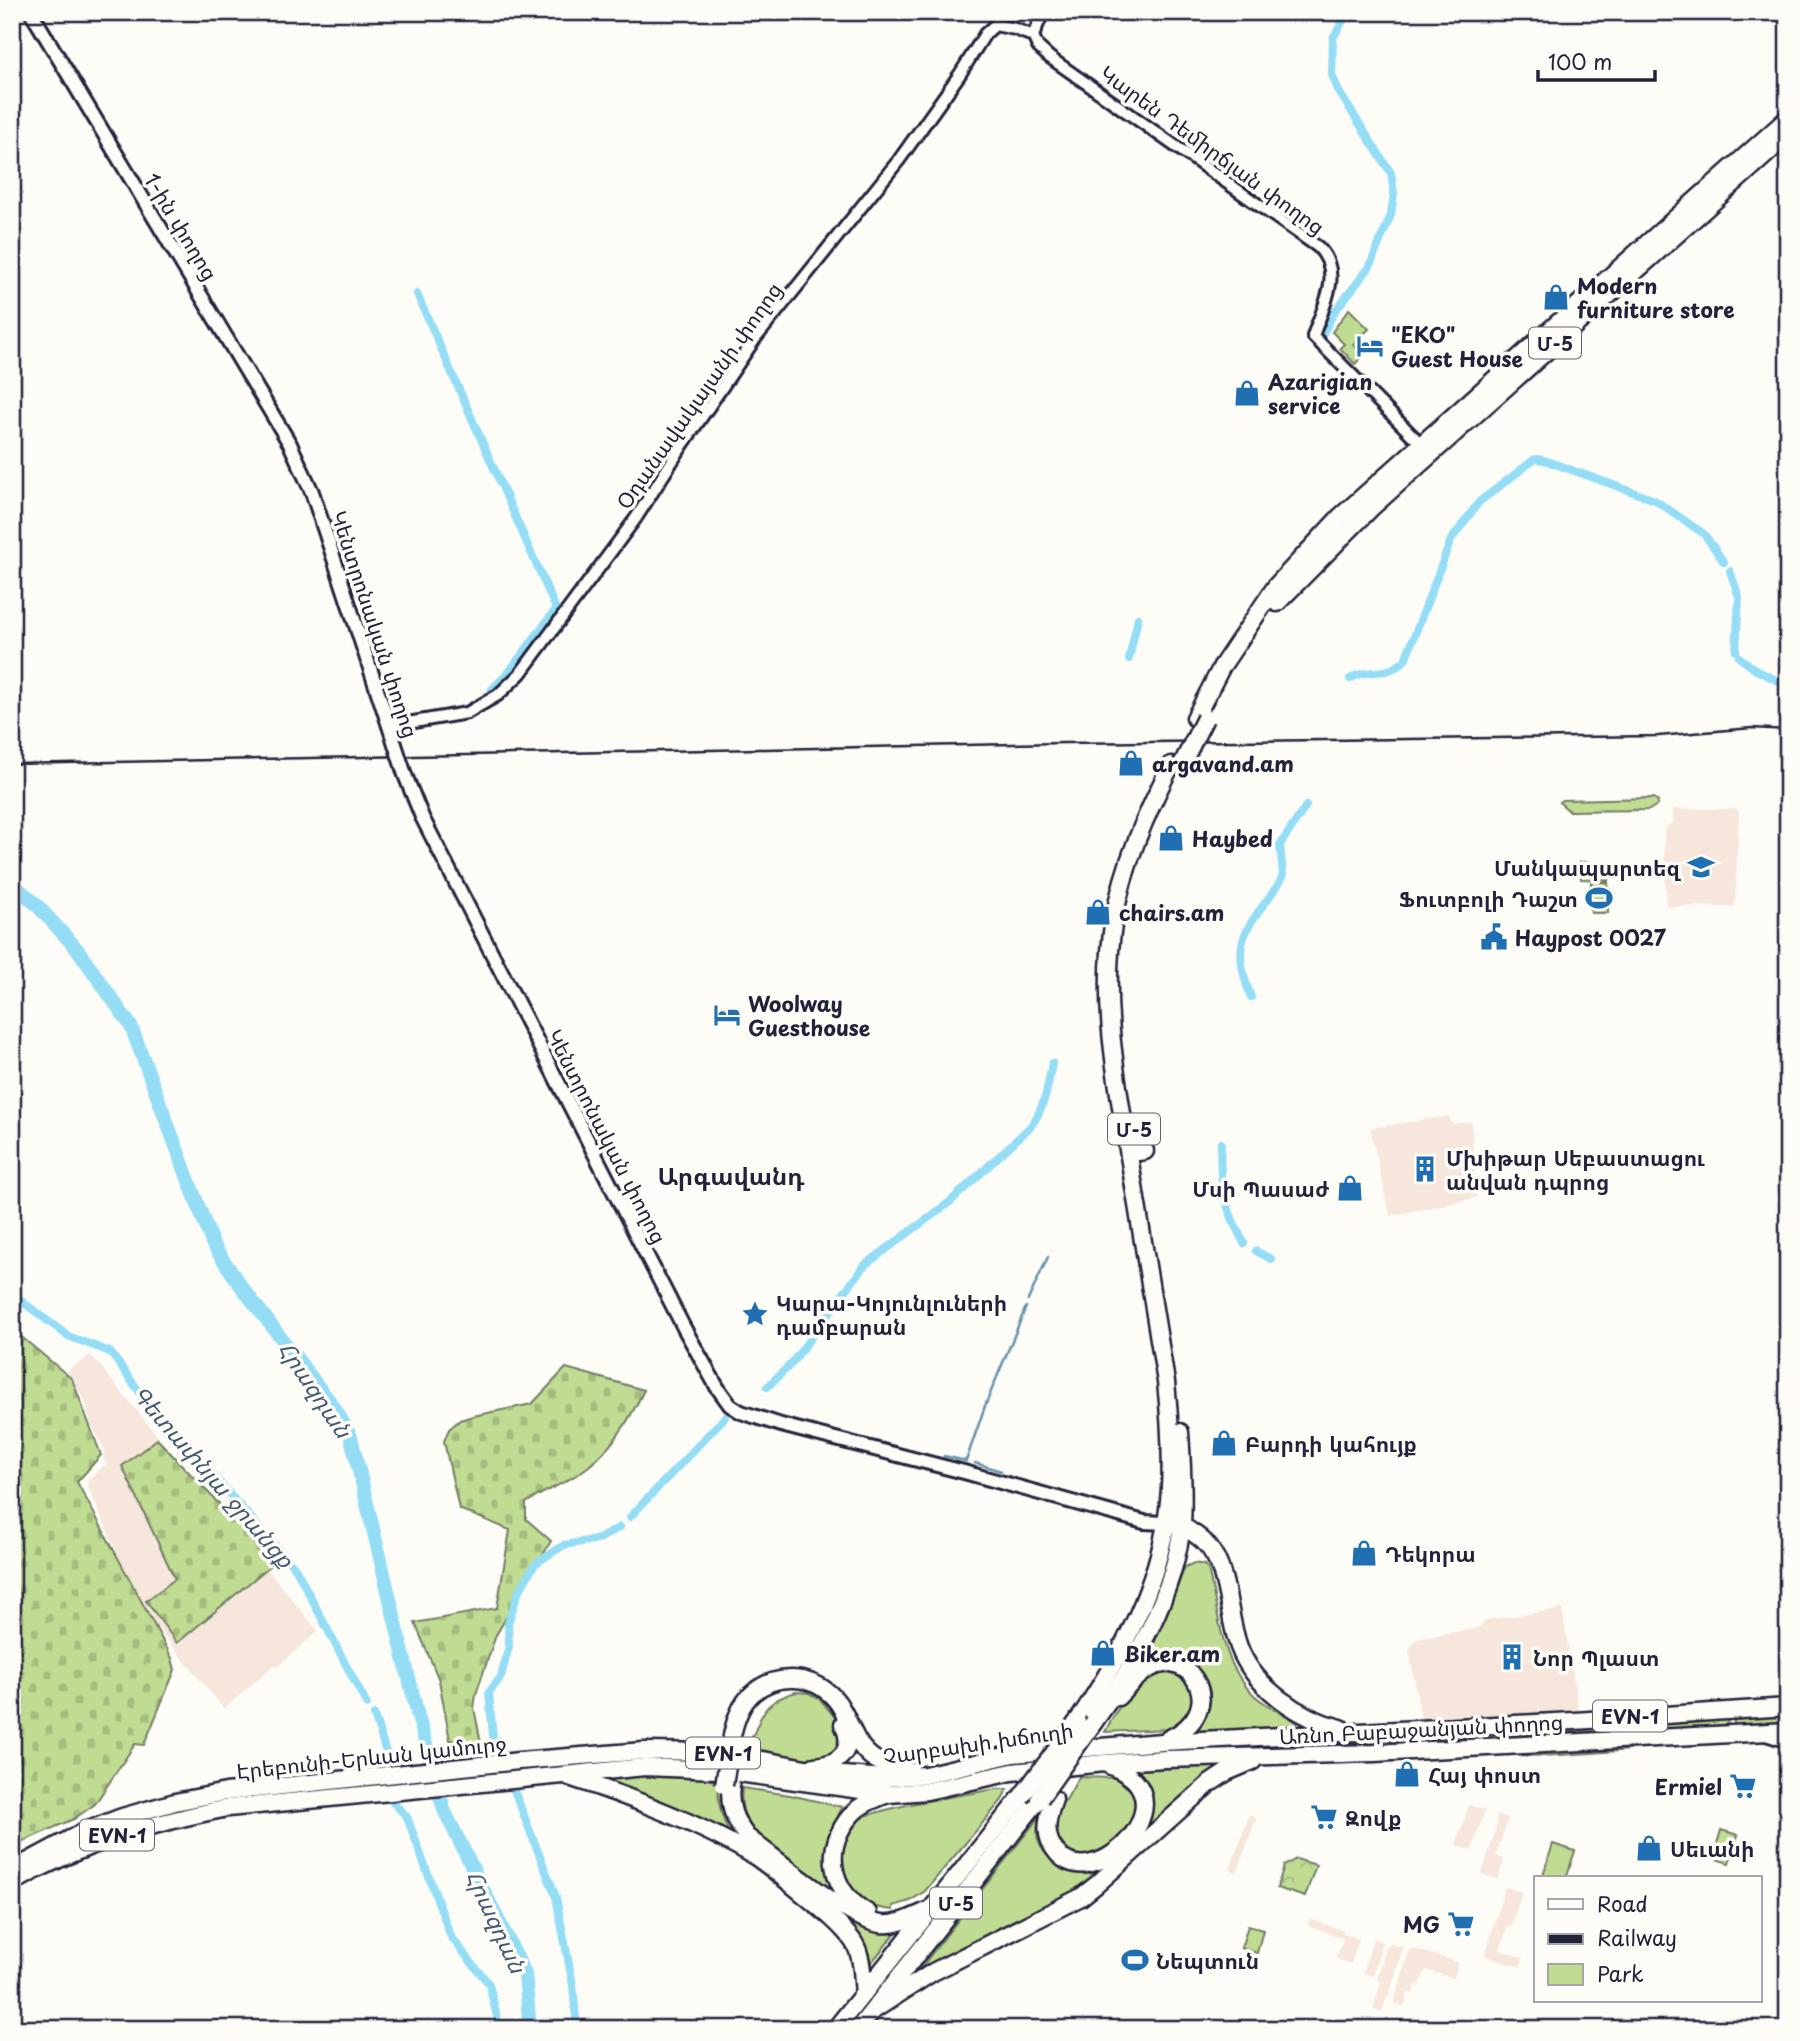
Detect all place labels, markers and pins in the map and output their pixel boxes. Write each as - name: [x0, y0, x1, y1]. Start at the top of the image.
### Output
- place label: Modern furniture store: [1577, 269, 1735, 325]
- shop icon: Modern furniture store: [1541, 282, 1571, 312]
- place label: "ЕКО" Guest House: [1391, 318, 1523, 374]
- hotel icon: "ЕКО" Guest House: [1355, 331, 1385, 361]
- place label: Azarigian service: [1268, 365, 1372, 421]
- shop icon: Azarigian service: [1232, 378, 1262, 408]
- place label: argavand.am: [1152, 747, 1294, 779]
- shop icon: argavand.am: [1116, 748, 1146, 778]
- place label: Haybed: [1192, 822, 1273, 854]
- shop icon: Haybed: [1156, 823, 1186, 853]
- place label: Մանկապարտեզ: [1494, 851, 1681, 883]
- school or university icon: Մանկապարտեզ: [1686, 852, 1716, 882]
- place label: Ֆուտբոլի Դաշտ: [1399, 882, 1578, 914]
- sports icon: Ֆուտբոլի Դաշտ: [1584, 883, 1614, 913]
- place label: chairs.am: [1119, 896, 1224, 928]
- shop icon: chairs.am: [1083, 897, 1113, 927]
- place label: Haypost 0027: [1515, 921, 1667, 953]
- public building icon: Haypost 0027: [1479, 922, 1509, 952]
- place label: Woolway Guesthouse: [748, 987, 870, 1043]
- hotel icon: Woolway Guesthouse: [712, 1000, 742, 1030]
- place label: Մխիթար Սեբաստացու անվան դպրոց: [1446, 1141, 1705, 1197]
- building icon: Մխիթար Սեբաստացու անվան դպրոց: [1410, 1154, 1440, 1184]
- place label: Մսի Պասաժ: [1192, 1172, 1330, 1204]
- shop icon: Մսի Պասաժ: [1335, 1173, 1365, 1203]
- place label: Կարա-Կոյունլուների դամբարան: [776, 1286, 1007, 1342]
- place icon: Կարա-Կոյունլուների դամբարան: [740, 1299, 770, 1329]
- place label: Բարդի կահույք: [1245, 1427, 1417, 1459]
- shop icon: Բարդի կահույք: [1209, 1428, 1239, 1458]
- place label: Դեկորա: [1385, 1537, 1476, 1569]
- shop icon: Դեկորա: [1349, 1538, 1379, 1568]
- place label: Biker.am: [1124, 1637, 1220, 1669]
- shop icon: Biker.am: [1088, 1638, 1118, 1668]
- place label: Նոր Պլաստ: [1533, 1641, 1659, 1673]
- building icon: Նոր Պլաստ: [1497, 1642, 1527, 1672]
- place label: Հայ փոստ: [1428, 1758, 1541, 1790]
- shop icon: Հայ փոստ: [1392, 1759, 1422, 1789]
- place label: Ermiel: [1655, 1770, 1722, 1802]
- supermarket icon: Ermiel: [1728, 1771, 1758, 1801]
- place label: Զովք: [1345, 1801, 1401, 1833]
- supermarket icon: Զովք: [1309, 1802, 1339, 1832]
- place label: Սեւանի: [1670, 1832, 1754, 1864]
- shop icon: Սեւանի: [1634, 1833, 1664, 1863]
- place label: MG: [1403, 1908, 1440, 1940]
- supermarket icon: MG: [1446, 1909, 1476, 1939]
- place label: Նեպտուն: [1156, 1944, 1259, 1976]
- sports icon: Նեպտուն: [1120, 1945, 1150, 1975]

